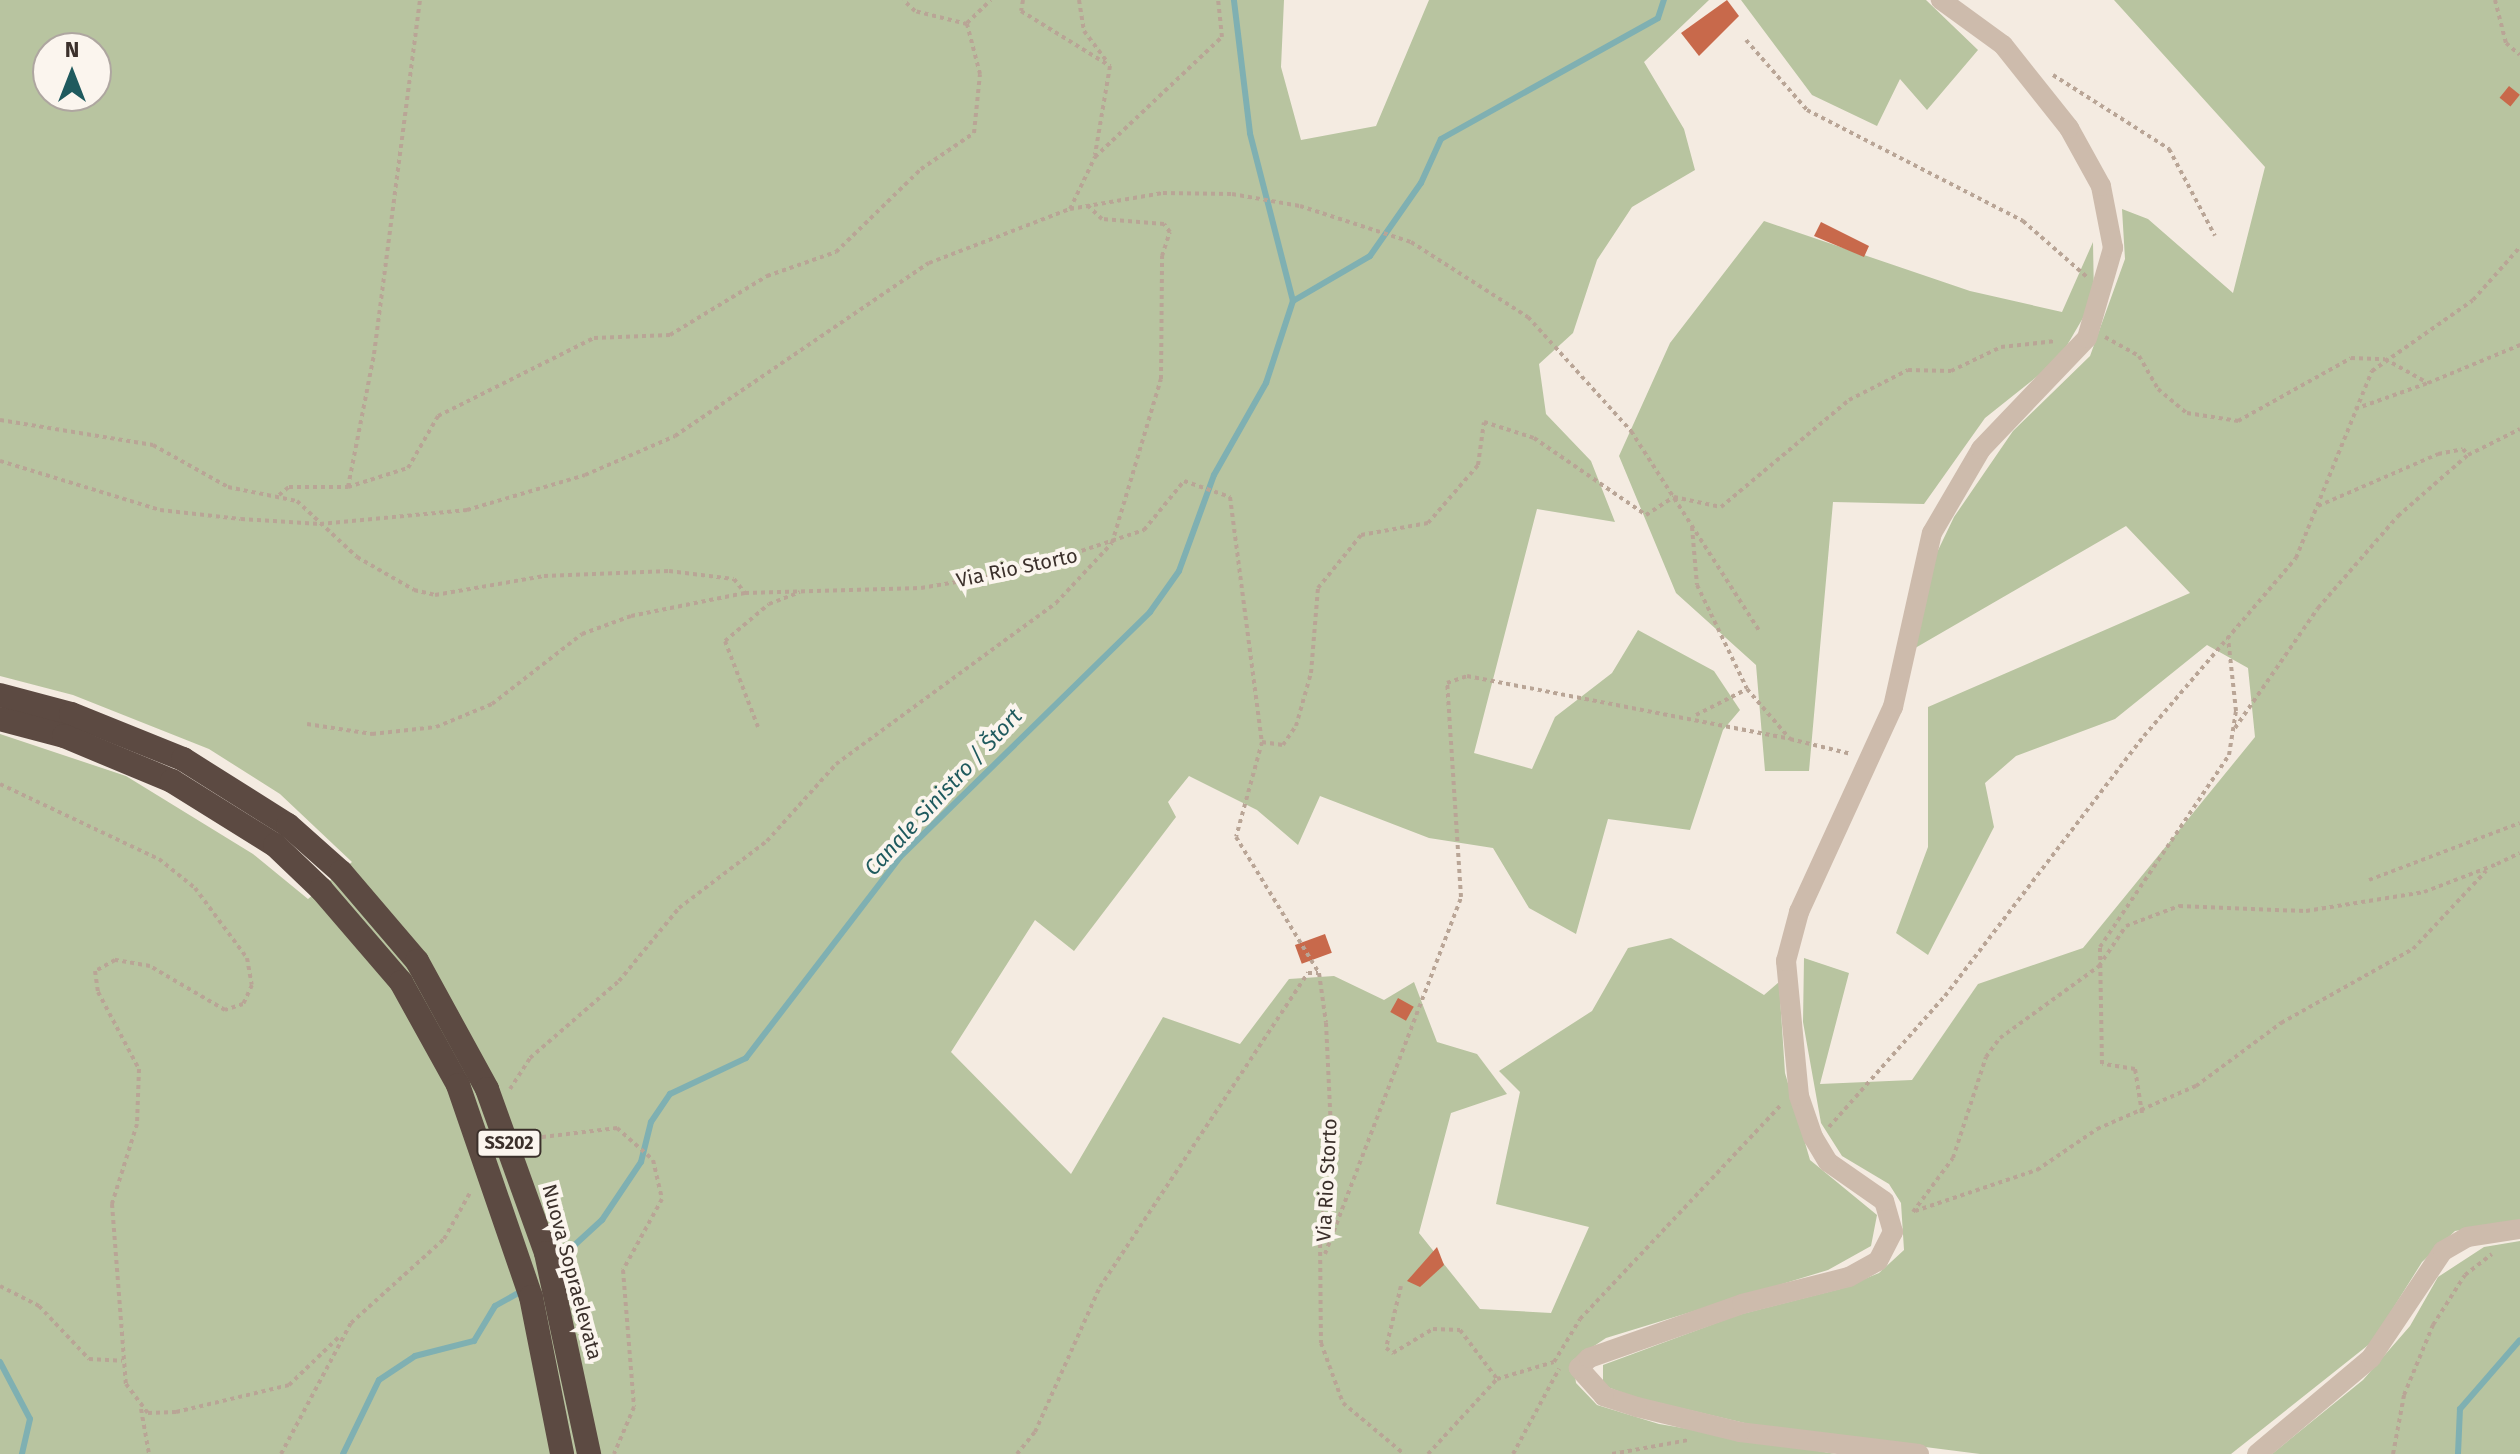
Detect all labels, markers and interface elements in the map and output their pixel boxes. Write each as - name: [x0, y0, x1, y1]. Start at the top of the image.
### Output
- north arrow: [32, 32, 112, 112]
- text: N: [65, 36, 79, 63]
- street label: Via Rio Storto: [954, 543, 1080, 593]
- water label: Canale Sinistro / Štort: [859, 703, 1027, 881]
- street label: Via Rio Storto: [1312, 1118, 1342, 1242]
- road number: SS202: [475, 1129, 543, 1157]
- street label: Nuova Sopraelevata: [537, 1182, 607, 1362]

